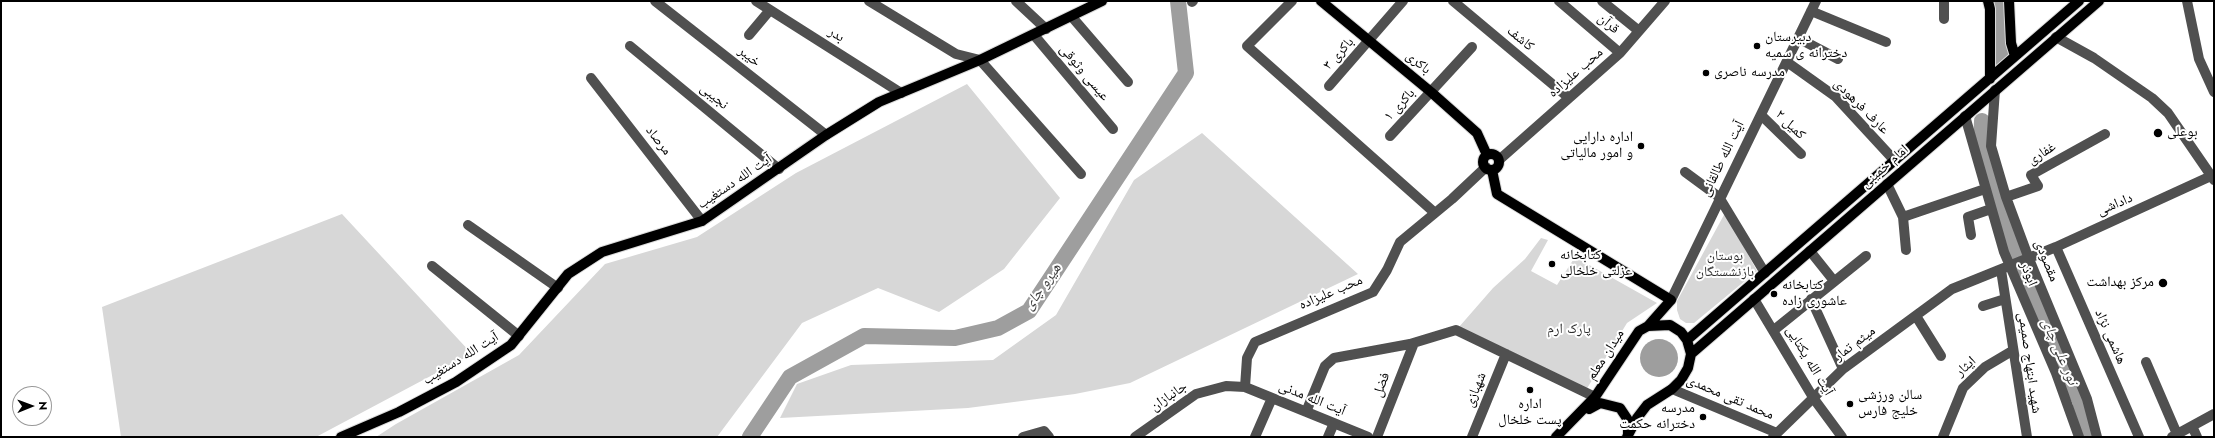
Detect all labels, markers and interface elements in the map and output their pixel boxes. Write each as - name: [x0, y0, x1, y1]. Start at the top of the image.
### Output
- street label: قرآن: [1594, 10, 1622, 38]
- street label: کاشف: [1503, 23, 1537, 55]
- street label: بدر: [825, 24, 847, 46]
- place label: دبیرستان دخترانه ی سمیه: [1765, 30, 1847, 62]
- street label: باکری ۳: [1320, 34, 1358, 74]
- street label: عیسی وثوقی: [1056, 41, 1112, 105]
- marker: دبیرستان دخترانه ی سمیه: [1752, 41, 1762, 51]
- street label: خیبر: [734, 43, 764, 71]
- street label: محب علیزاده: [1545, 45, 1607, 101]
- street label: باکری: [1402, 48, 1434, 78]
- place label: مدرسه ناصری: [1714, 65, 1785, 81]
- marker: مدرسه ناصری: [1701, 68, 1711, 78]
- street label: عارف فرهودی: [1830, 76, 1892, 138]
- street label: نجیبی: [696, 80, 732, 114]
- street label: باکری ۱: [1381, 85, 1419, 125]
- street label: کمیل ۲: [1771, 107, 1809, 143]
- street label: آیت الله طالقانی: [1697, 118, 1749, 200]
- street label: مرصاد: [641, 123, 675, 159]
- place label: بوعلی: [2167, 125, 2198, 141]
- marker: بوعلی: [2152, 127, 2164, 139]
- place label: اداره دارایی و امور مالیاتی: [1560, 130, 1633, 162]
- street label: غفاری: [2025, 139, 2059, 169]
- marker: اداره دارایی و امور مالیاتی: [1636, 141, 1646, 151]
- street label: امام خمینی: [1858, 142, 1912, 192]
- street label: آیت الله دستغیب: [695, 151, 775, 213]
- street label: داداشی: [2095, 190, 2135, 220]
- street label: مقصودی: [2030, 238, 2062, 284]
- place label: کتابخانه عزلتی خلخالی: [1560, 248, 1632, 280]
- park label: بوستان بازنشستگان: [1696, 249, 1754, 282]
- marker: کتابخانه عزلتی خلخالی: [1547, 259, 1557, 269]
- street label: ابوذر: [2016, 259, 2040, 289]
- water label: هیرو چای: [1020, 260, 1066, 314]
- street label: محب علیزاده: [1297, 272, 1365, 314]
- place label: مرکز بهداشت: [2086, 275, 2154, 291]
- marker: مرکز بهداشت: [2157, 277, 2169, 289]
- place label: کتابخانه عاشوری زاده: [1782, 278, 1847, 310]
- marker: کتابخانه عاشوری زاده: [1769, 289, 1779, 299]
- street label: هاشمی نژاد: [2091, 307, 2129, 367]
- street label: شهید ابتهاج صمیمی: [2014, 311, 2044, 415]
- water label: نور علی چای: [2037, 316, 2081, 388]
- park label: پارک ارم: [1547, 322, 1591, 338]
- street label: آیت الله یکتایی: [1782, 323, 1836, 399]
- street label: میثم تمار: [1831, 323, 1879, 365]
- street label: میدان معلم: [1583, 327, 1629, 383]
- street label: آیت الله دستغیب: [420, 329, 502, 389]
- street label: ایثار: [1952, 353, 1980, 381]
- street label: فضل: [1370, 370, 1394, 400]
- street label: شهبازی: [1461, 370, 1491, 410]
- street label: محمد تقی محمدی: [1684, 372, 1776, 424]
- street label: آیت‌ الله مدنی: [1276, 378, 1348, 420]
- street label: جانبازان: [1147, 379, 1191, 415]
- marker: اداره پست خلخال: [1525, 385, 1535, 395]
- north arrow: [12, 386, 52, 426]
- place label: سالن ورزشی خلیج فارس: [1858, 388, 1922, 420]
- place label: اداره پست خلخال: [1498, 397, 1562, 430]
- marker: سالن ورزشی خلیج فارس: [1845, 399, 1855, 409]
- text: N: [35, 401, 51, 410]
- place label: مدرسه دخترانه حکمت: [1619, 401, 1695, 434]
- marker: مدرسه دخترانه حکمت: [1698, 412, 1708, 422]

